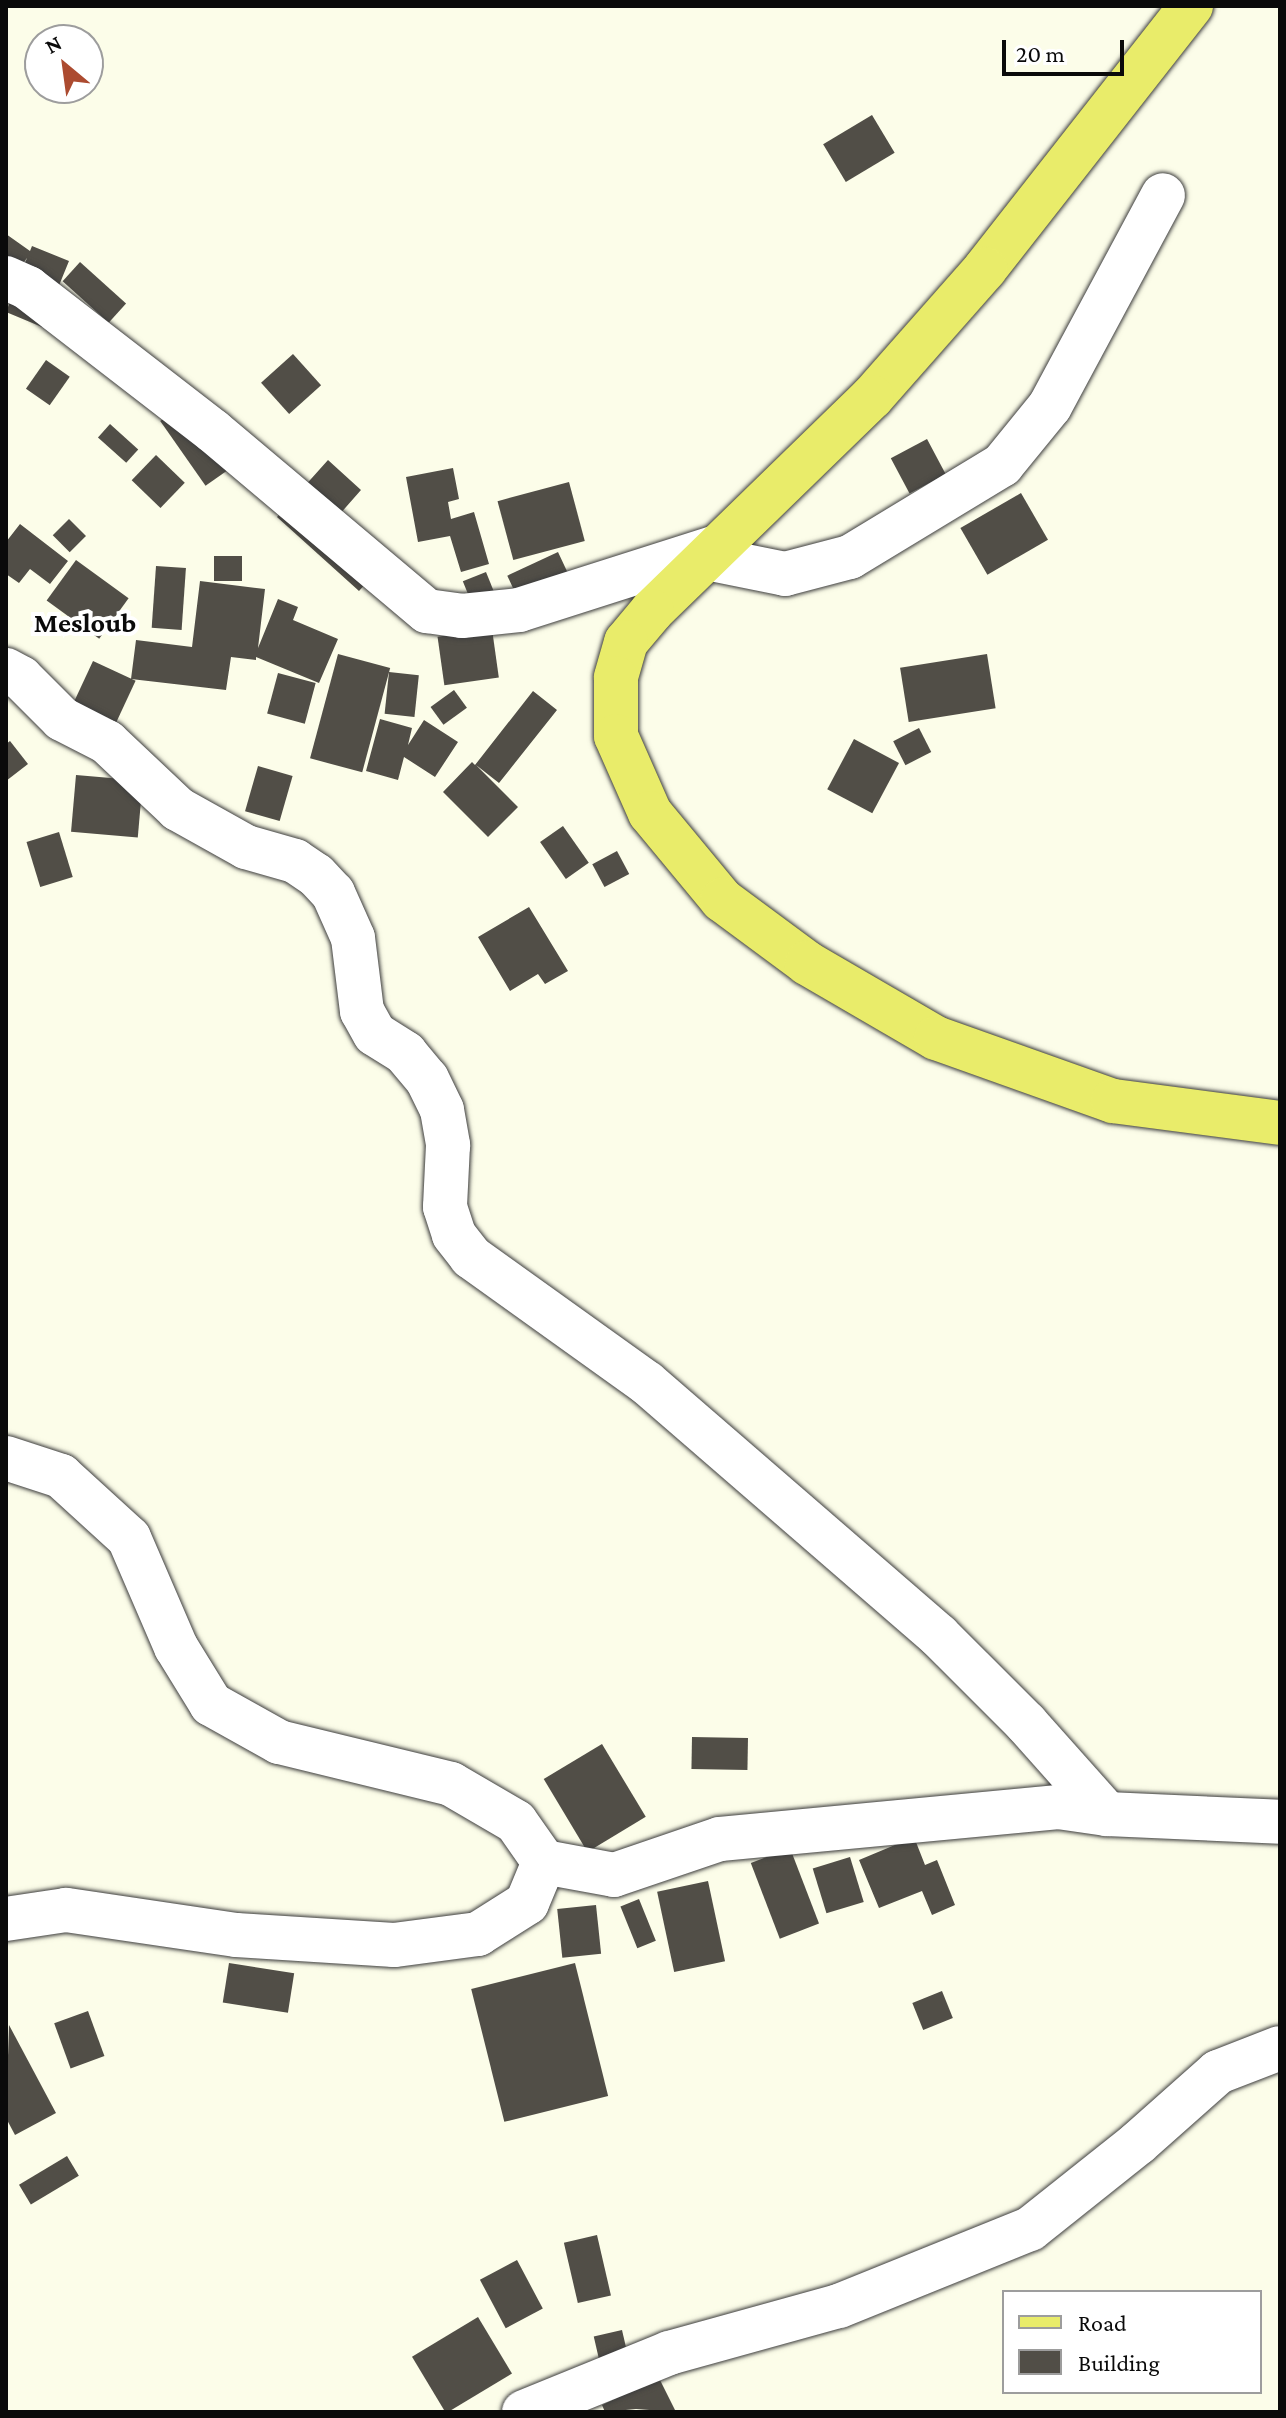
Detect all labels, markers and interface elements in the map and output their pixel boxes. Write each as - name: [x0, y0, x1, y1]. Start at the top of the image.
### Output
- north arrow: [24, 24, 104, 104]
- scale bar: [1006, 24, 1128, 74]
- text: N: [40, 30, 66, 59]
- text: 20 m: [1016, 40, 1065, 67]
- district label: Mesloub: [34, 606, 136, 640]
- legend: [1002, 2290, 1262, 2394]
- text: Road: [1078, 2309, 1127, 2336]
- text: Building: [1078, 2349, 1160, 2376]

